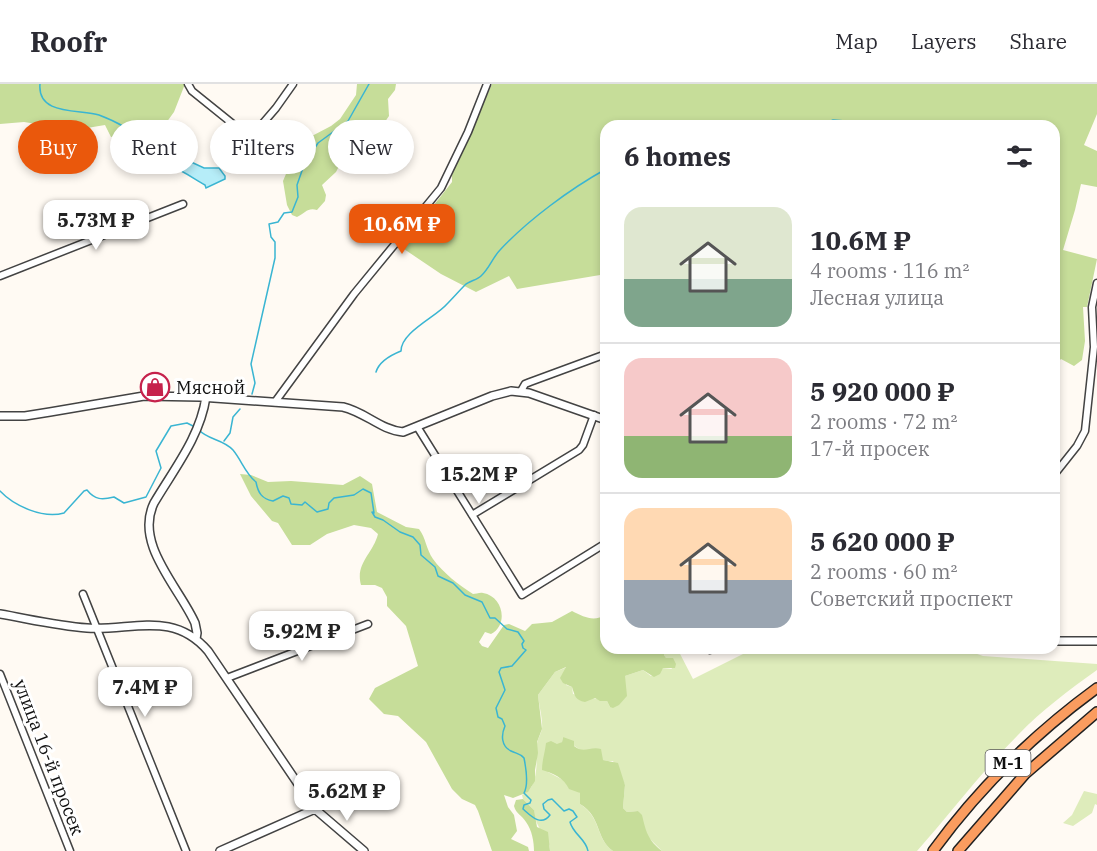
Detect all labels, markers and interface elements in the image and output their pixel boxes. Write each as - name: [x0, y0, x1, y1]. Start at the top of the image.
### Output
- text: Roofr: [30, 23, 107, 60]
- text: Map: [835, 27, 878, 55]
- text: Layers: [911, 27, 977, 55]
- text: Share: [1010, 27, 1067, 55]
- chip: Buy: [18, 120, 98, 174]
- chip: Rent: [110, 120, 198, 174]
- chip: Filters: [210, 120, 316, 174]
- chip: New: [328, 120, 414, 174]
- text: 6 homes: [624, 139, 731, 173]
- icon: filters: [1003, 140, 1036, 173]
- pin: 5.73M ₽: [41, 200, 151, 251]
- pin: 10.6M ₽: [347, 204, 457, 255]
- text: 5.73M ₽: [57, 206, 135, 233]
- text: 10.6M ₽: [363, 210, 441, 237]
- text: 10.6M ₽: [810, 223, 911, 257]
- icon: home: [672, 231, 744, 303]
- text: 4 rooms · 116 m²: [810, 257, 969, 284]
- text: Лесная улица: [810, 284, 944, 311]
- shop icon: Мясной: [139, 371, 171, 403]
- text: 5 920 000 ₽: [810, 374, 955, 408]
- place label: Мясной: [176, 376, 245, 399]
- icon: home: [672, 382, 744, 454]
- text: 2 rooms · 72 m²: [810, 408, 957, 435]
- text: 17-й просек: [810, 435, 929, 462]
- pin: 15.2M ₽: [424, 454, 534, 505]
- text: 15.2M ₽: [440, 460, 518, 487]
- text: 5 620 000 ₽: [810, 524, 955, 558]
- icon: home: [672, 532, 744, 604]
- text: 2 rooms · 60 m²: [810, 558, 957, 585]
- text: Советский проспект: [810, 585, 1013, 612]
- pin: 5.92M ₽: [247, 611, 357, 662]
- text: 5.92M ₽: [263, 617, 341, 644]
- pin: 7.4M ₽: [96, 667, 194, 718]
- text: 7.4M ₽: [112, 673, 178, 700]
- street label: улица 16-й просек: [9, 676, 89, 839]
- road number: М-1: [986, 750, 1030, 776]
- pin: 5.62M ₽: [292, 771, 402, 822]
- text: 5.62M ₽: [308, 777, 386, 804]

